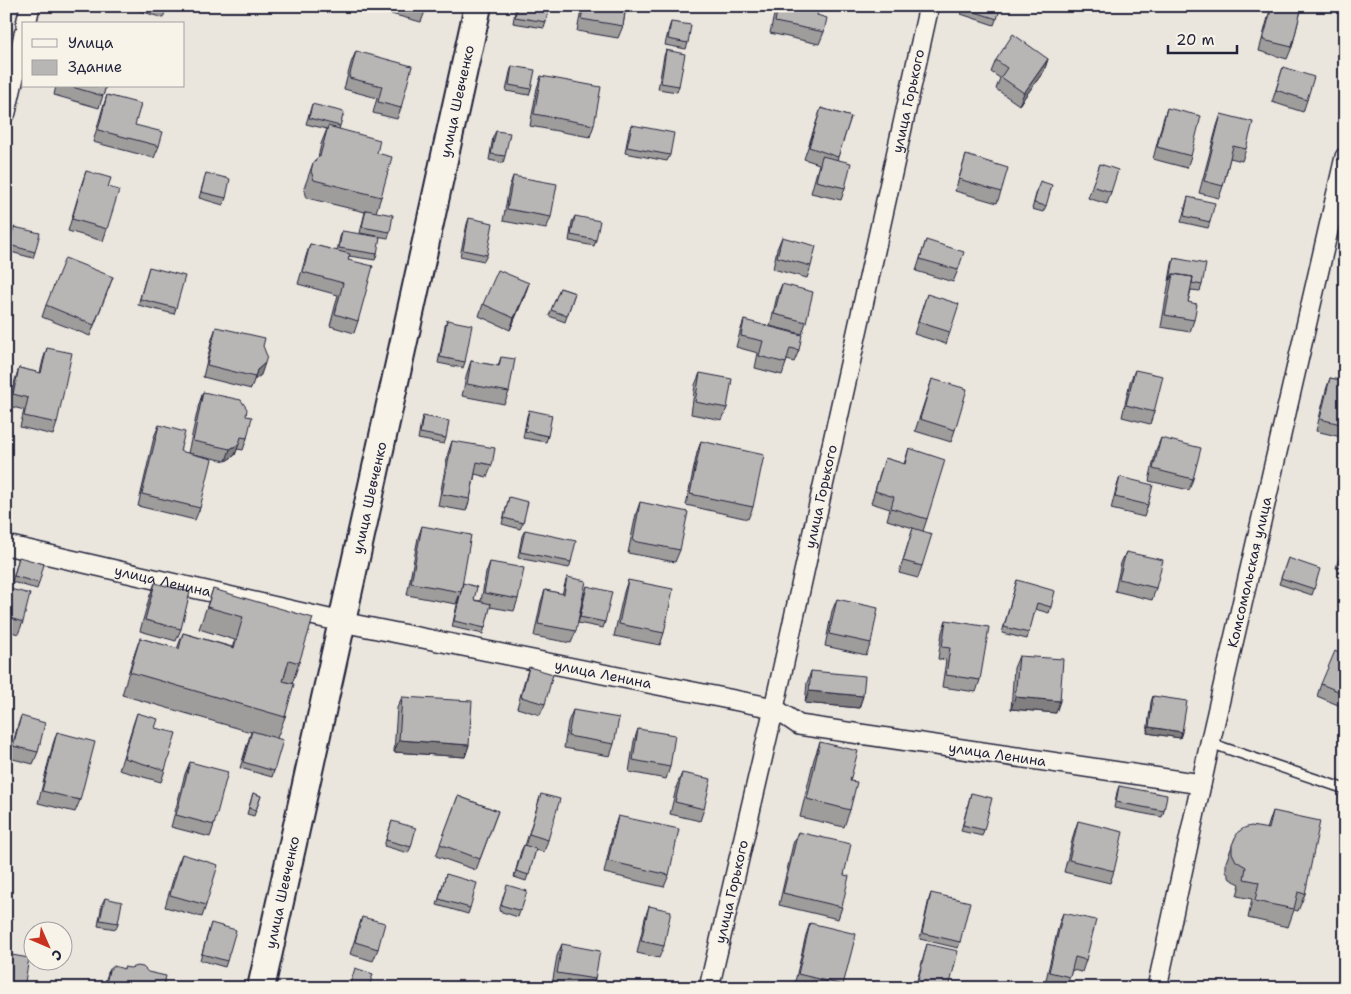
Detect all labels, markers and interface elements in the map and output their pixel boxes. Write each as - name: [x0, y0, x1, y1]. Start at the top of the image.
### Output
- legend: [22, 22, 185, 88]
- scale bar: [1168, 22, 1237, 54]
- text: 20 m: [1176, 30, 1215, 50]
- text: Улица: [68, 33, 114, 53]
- street label: улица Шевченко: [436, 43, 478, 159]
- street label: улица Горького: [888, 48, 928, 155]
- text: Здание: [68, 57, 122, 77]
- street label: улица Шевченко: [348, 440, 390, 556]
- street label: улица Горького: [801, 443, 841, 550]
- street label: Комсомольская улица: [1223, 495, 1276, 649]
- street label: улица Ленина: [113, 561, 213, 601]
- street label: улица Ленина: [553, 656, 653, 692]
- street label: улица Ленина: [947, 738, 1048, 770]
- street label: улица Шевченко: [261, 834, 303, 950]
- street label: улица Горького: [711, 838, 752, 945]
- north arrow: [22, 922, 72, 972]
- text: С: [48, 946, 67, 965]

